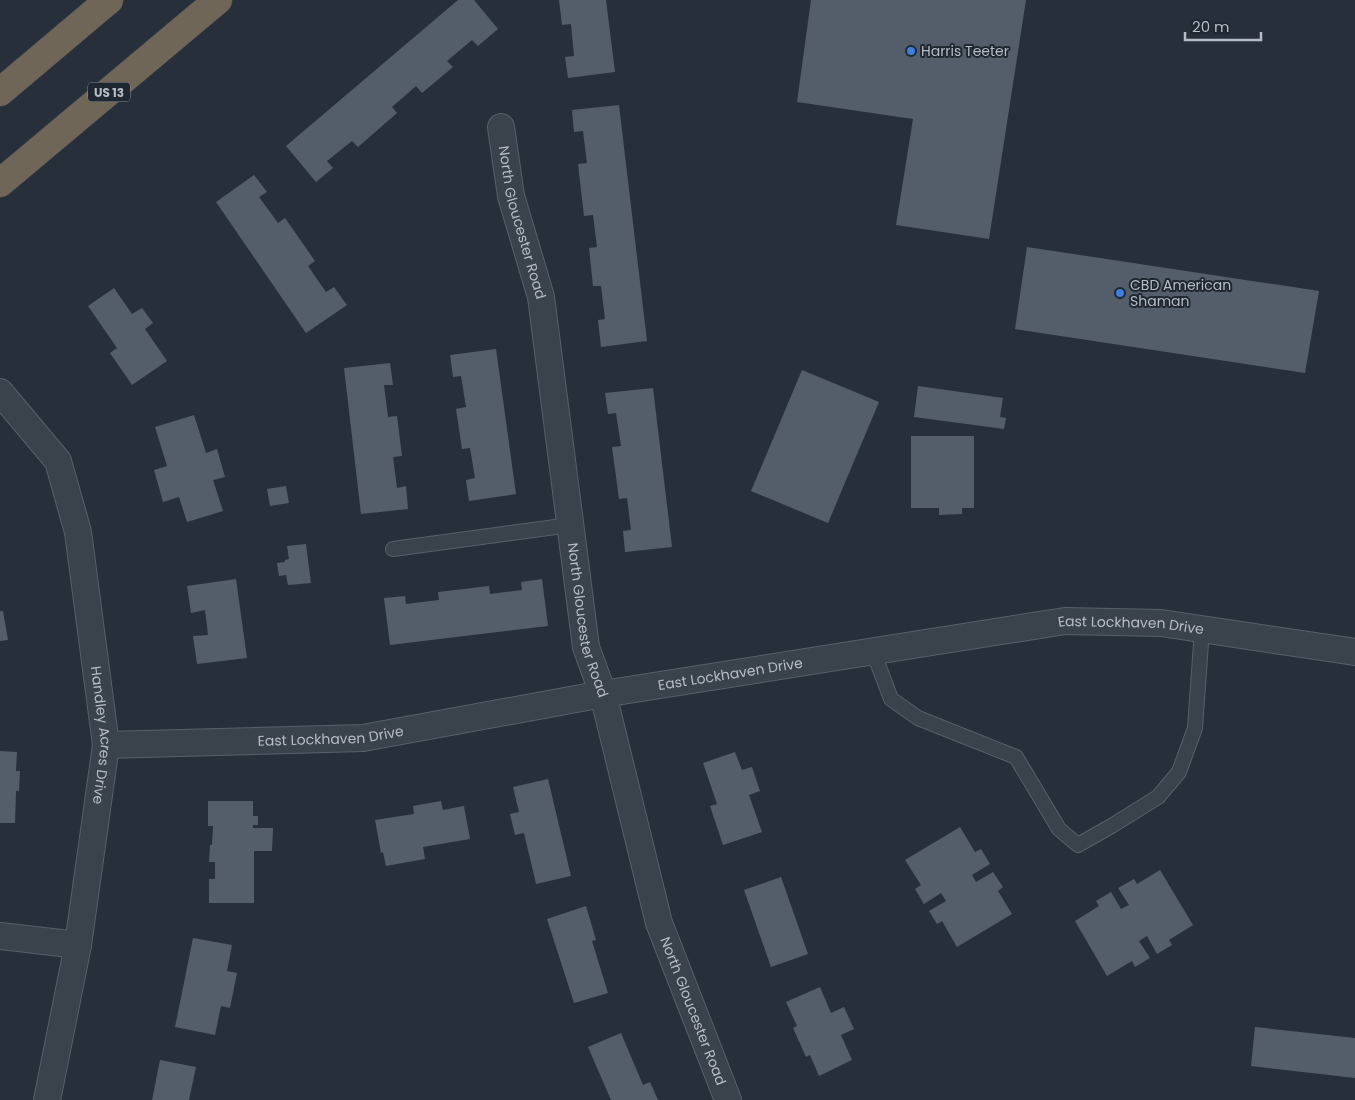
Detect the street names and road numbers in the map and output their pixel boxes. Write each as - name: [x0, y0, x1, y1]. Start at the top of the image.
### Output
- road number: US 13: [88, 82, 130, 101]
- street label: North Gloucester Road: [494, 144, 551, 302]
- street label: North Gloucester Road: [563, 542, 613, 700]
- street label: East Lockhaven Drive: [1056, 611, 1206, 639]
- street label: East Lockhaven Drive: [656, 653, 805, 695]
- street label: Handley Acres Drive: [86, 665, 116, 806]
- street label: East Lockhaven Drive: [257, 721, 406, 751]
- street label: North Gloucester Road: [655, 934, 731, 1088]

